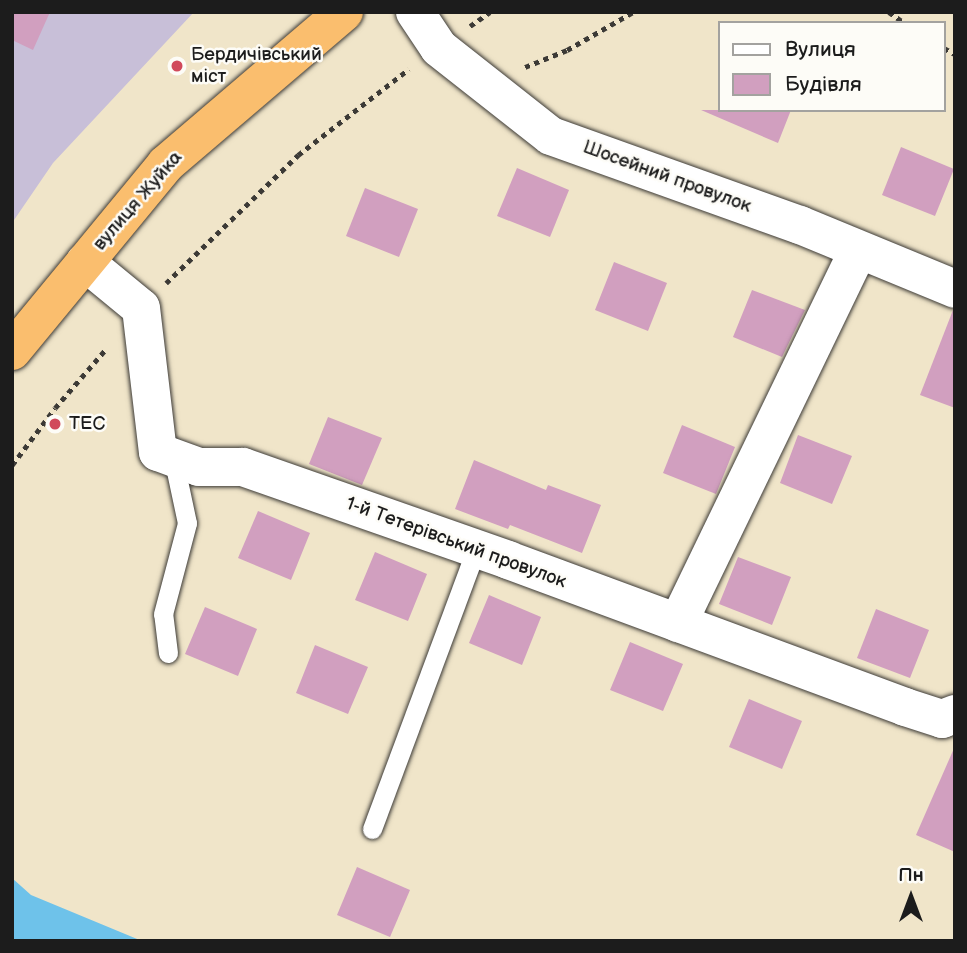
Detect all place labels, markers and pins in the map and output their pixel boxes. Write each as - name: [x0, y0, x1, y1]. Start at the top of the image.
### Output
- place label: Бердичівський міст: [191, 44, 322, 88]
- marker: Бердичівський міст: [169, 58, 185, 74]
- place label: ТЕС: [69, 413, 105, 435]
- marker: ТЕС: [47, 416, 63, 432]

